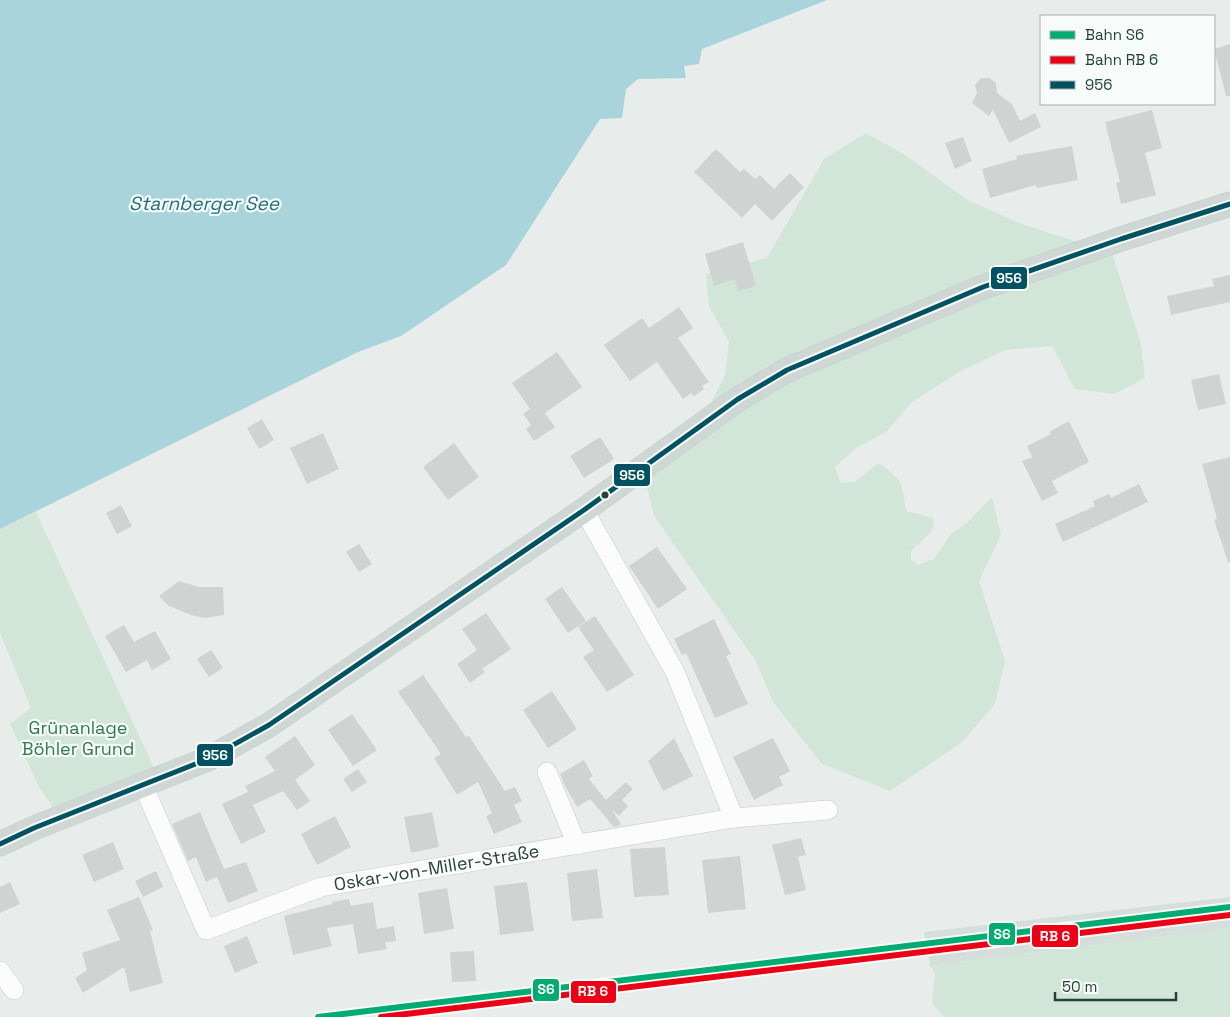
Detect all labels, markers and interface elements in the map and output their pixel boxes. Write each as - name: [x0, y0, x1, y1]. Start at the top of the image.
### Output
- legend: [1040, 15, 1215, 105]
- text: Bahn S6: [1085, 25, 1144, 44]
- text: Bahn RB 6: [1085, 50, 1158, 69]
- text: 956: [1085, 75, 1112, 94]
- water label: Starnberger See: [129, 191, 280, 216]
- line badge: 956: [990, 266, 1028, 290]
- text: 956: [996, 269, 1022, 287]
- line badge: 956: [613, 463, 651, 487]
- text: 956: [619, 466, 645, 484]
- unlabelled marker: [600, 490, 610, 500]
- park label: Grünanlage Böhler Grund: [22, 716, 134, 760]
- line badge: 956: [196, 743, 234, 767]
- text: 956: [202, 746, 228, 764]
- street label: Oskar-von-Miller-Straße: [332, 839, 541, 896]
- line badge: S6: [988, 922, 1016, 946]
- line badge: RB 6: [1031, 924, 1079, 948]
- text: S6: [993, 925, 1011, 943]
- text: RB 6: [1040, 927, 1071, 945]
- scale bar: [1055, 970, 1176, 1002]
- text: 50 m: [1062, 977, 1097, 996]
- line badge: S6: [532, 978, 560, 1002]
- text: S6: [537, 980, 555, 998]
- line badge: RB 6: [570, 980, 617, 1004]
- text: RB 6: [578, 982, 609, 1000]

